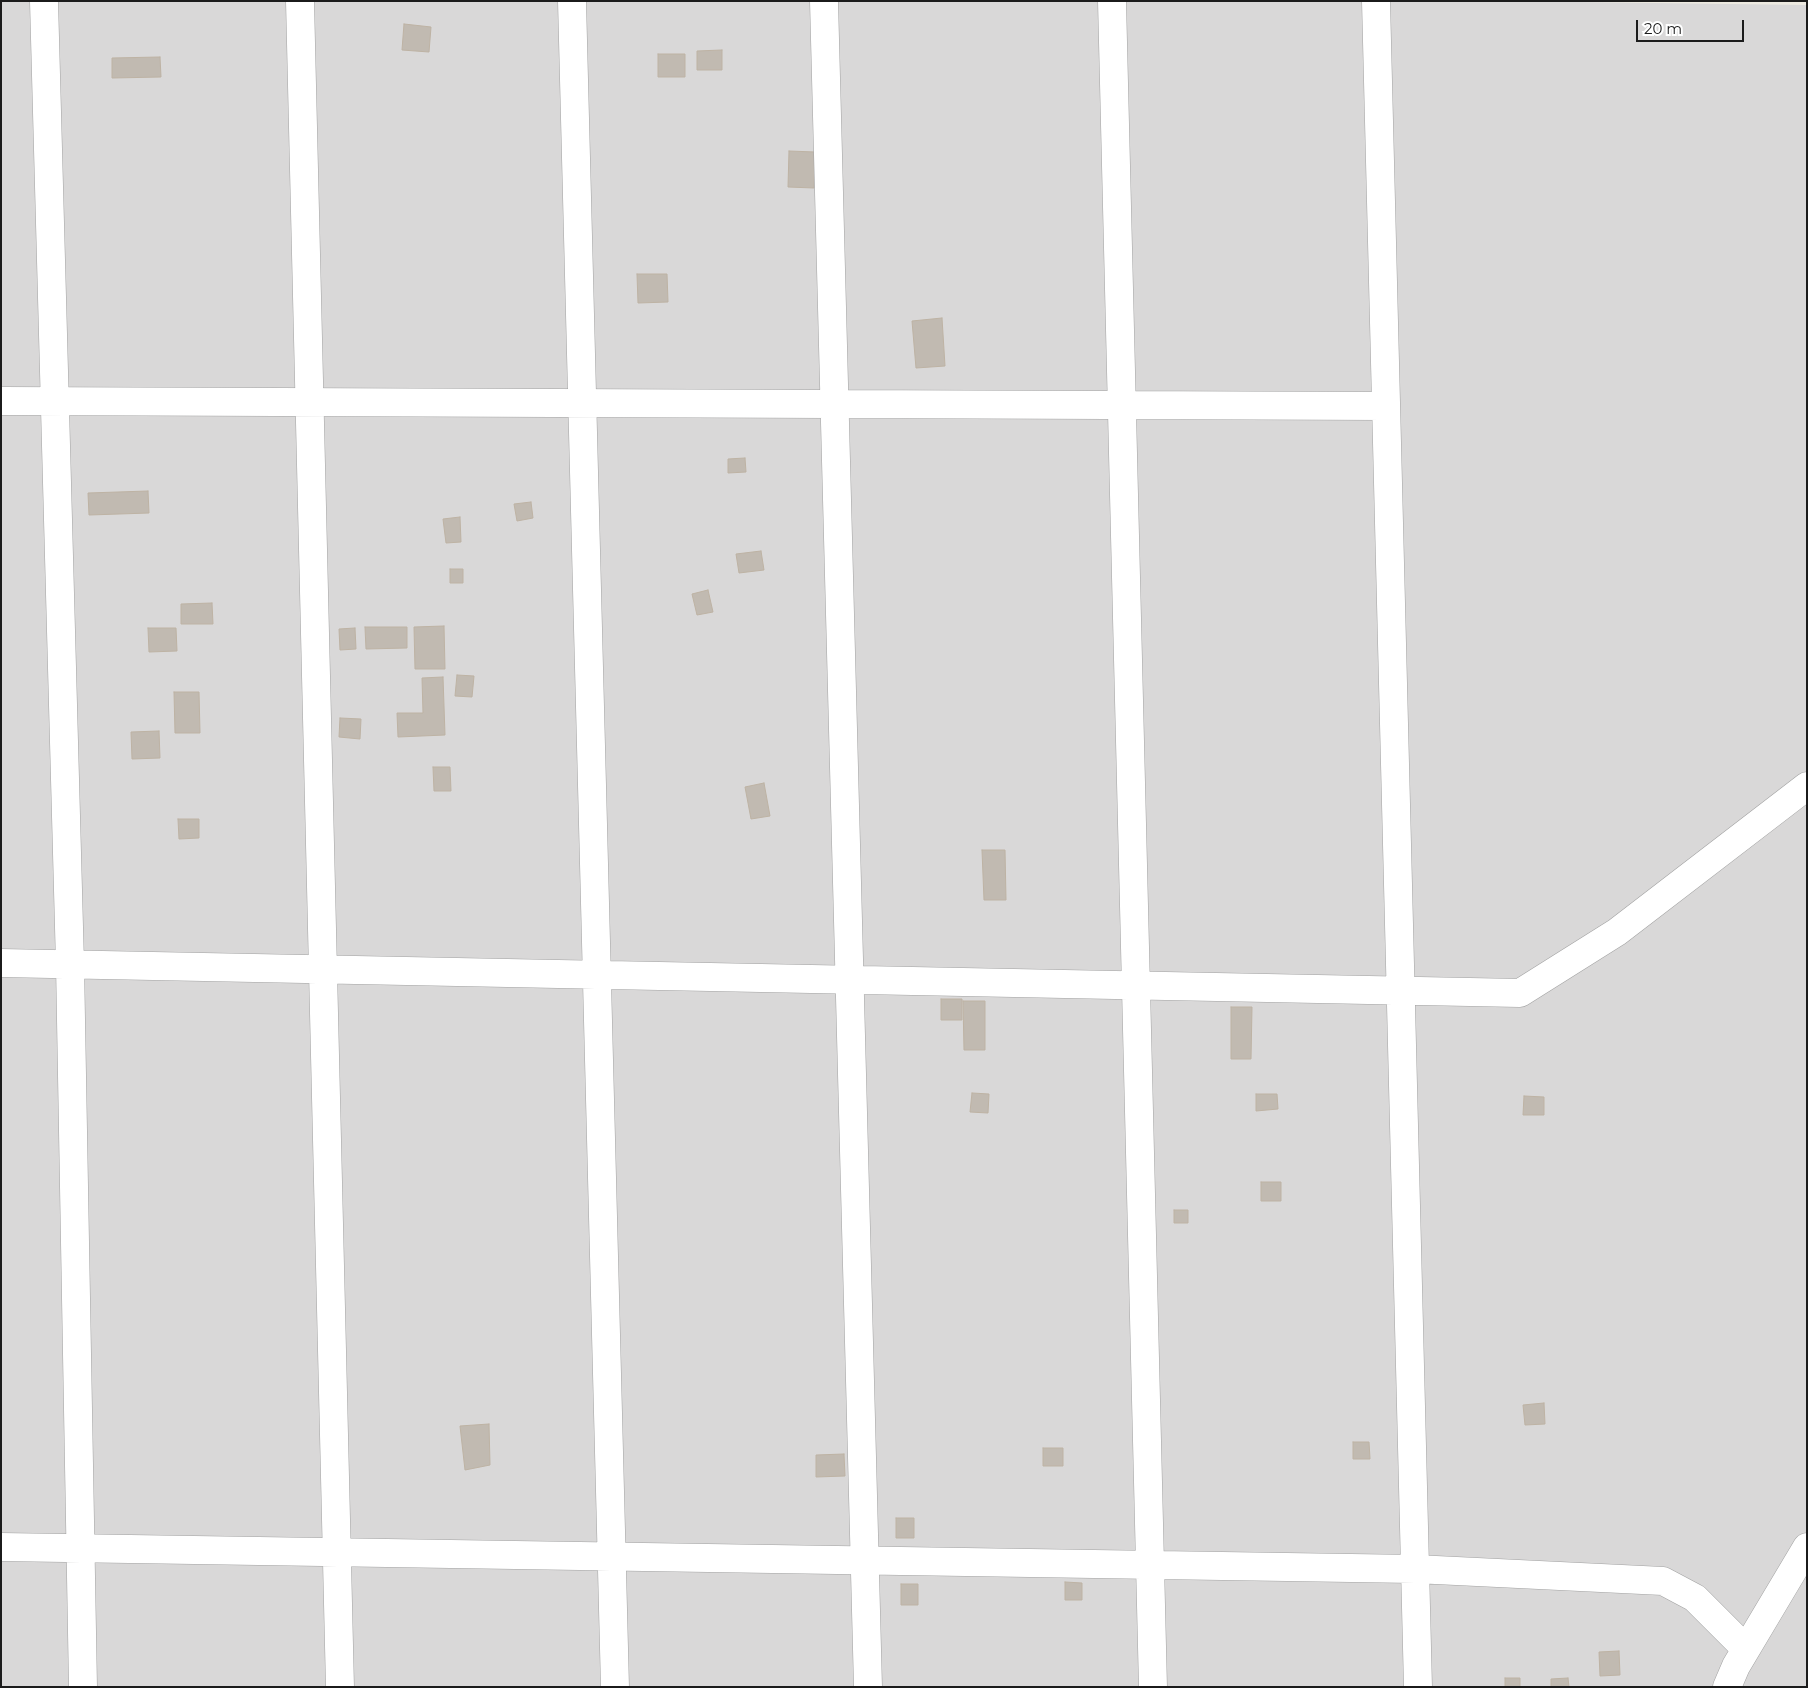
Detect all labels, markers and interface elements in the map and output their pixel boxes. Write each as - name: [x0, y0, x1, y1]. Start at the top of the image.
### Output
- scale bar: [1638, 10, 1746, 42]
- text: 20 m: [1644, 19, 1682, 38]

